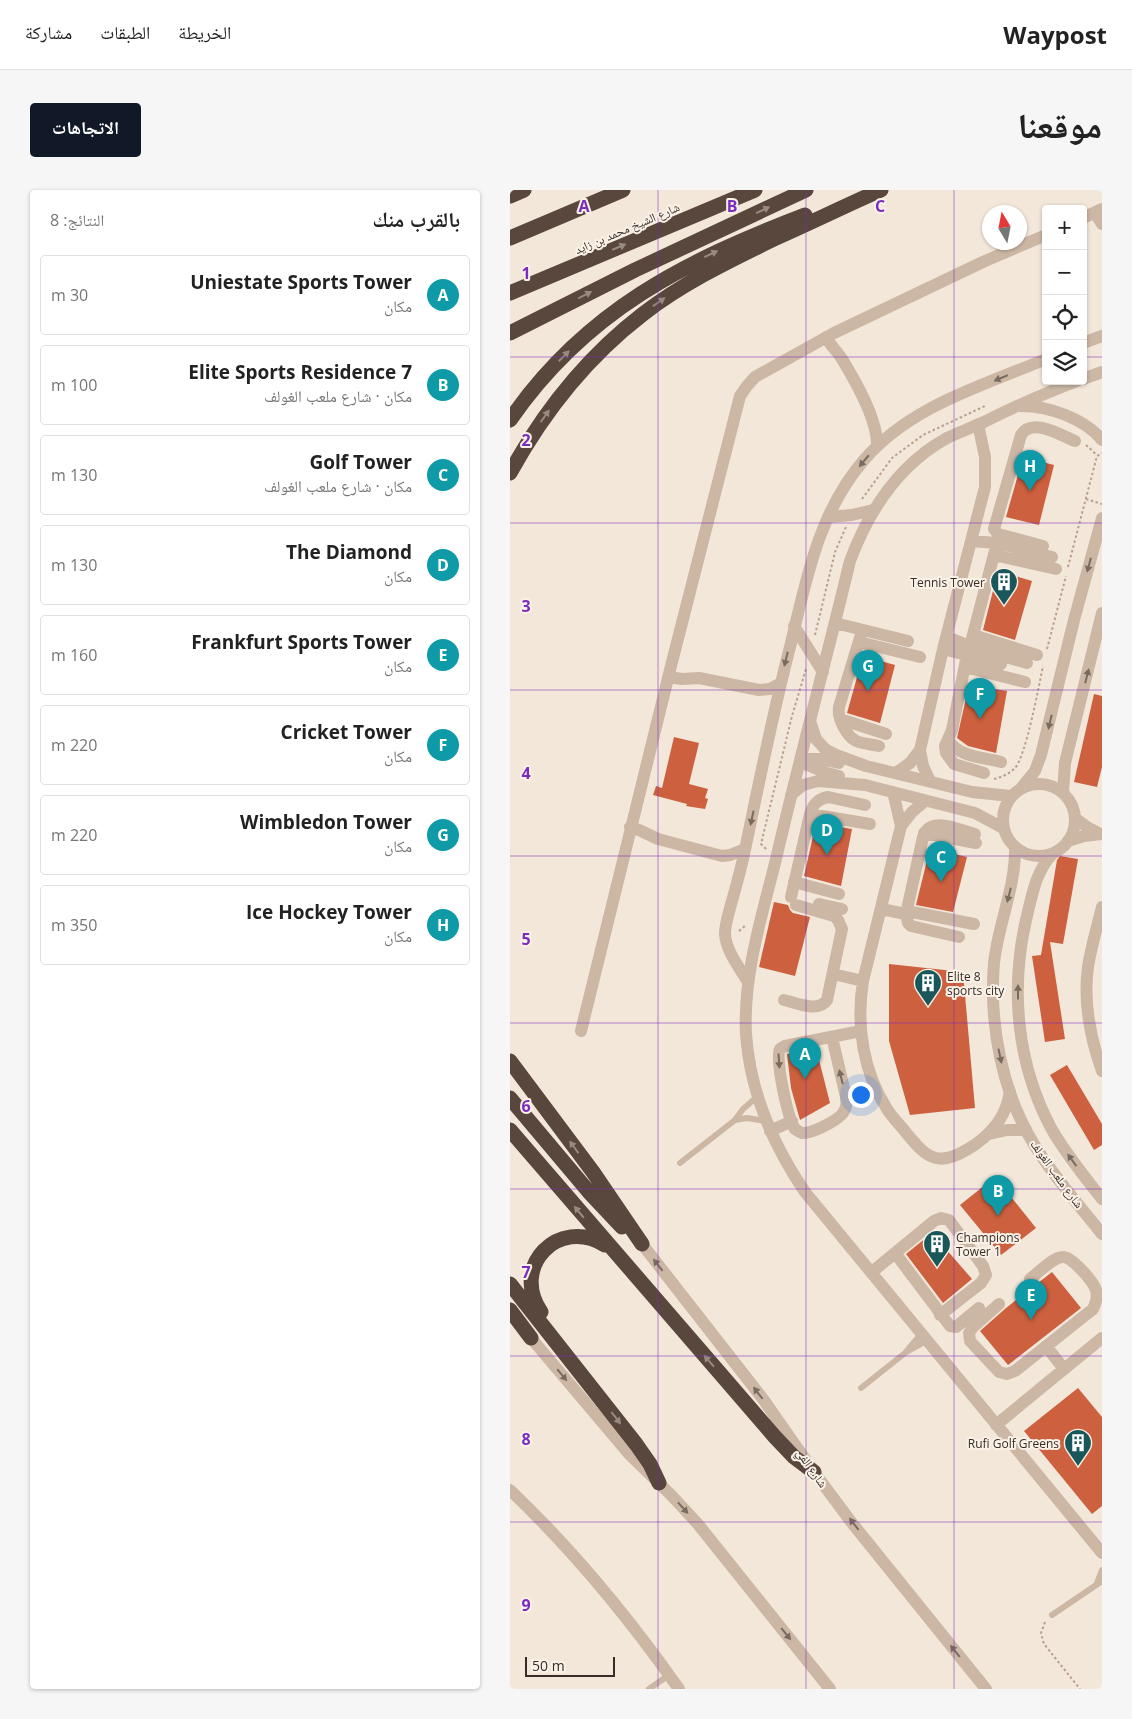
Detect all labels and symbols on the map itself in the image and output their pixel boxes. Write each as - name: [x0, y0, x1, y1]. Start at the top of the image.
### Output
- text: A: [578, 195, 590, 217]
- text: B: [727, 195, 737, 217]
- text: C: [875, 195, 885, 217]
- street label: شارع الشيخ محمد بن زايد: [572, 198, 682, 258]
- one-way arrow: [756, 205, 770, 213]
- north arrow: [982, 205, 1027, 250]
- one-way arrow: [612, 243, 626, 251]
- one-way arrow: [704, 250, 718, 258]
- text: 1: [521, 262, 531, 284]
- one-way arrow: [578, 291, 592, 299]
- one-way arrow: [652, 297, 666, 307]
- one-way arrow: [558, 350, 570, 362]
- one-way arrow: [993, 374, 1008, 382]
- one-way arrow: [540, 409, 550, 423]
- text: 2: [521, 429, 531, 451]
- pin: H: [1014, 450, 1046, 491]
- one-way arrow: [858, 454, 869, 467]
- one-way arrow: [1085, 557, 1093, 572]
- building icon: Tennis Tower: [989, 567, 1019, 606]
- place label: Tennis Tower: [910, 574, 985, 591]
- text: 3: [521, 595, 531, 617]
- pin: G: [852, 650, 884, 691]
- one-way arrow: [782, 652, 790, 667]
- one-way arrow: [1083, 669, 1091, 684]
- pin: F: [964, 678, 996, 719]
- one-way arrow: [1046, 715, 1054, 730]
- text: 4: [521, 762, 531, 784]
- one-way arrow: [747, 810, 755, 826]
- pin: D: [811, 814, 843, 855]
- pin: C: [925, 841, 957, 882]
- one-way arrow: [1005, 888, 1013, 903]
- text: 5: [521, 928, 531, 950]
- building icon: Elite 8 sports city: [913, 968, 943, 1007]
- place label: Elite 8 sports city: [947, 968, 1005, 999]
- one-way arrow: [1014, 984, 1022, 1000]
- pin: A: [789, 1038, 821, 1079]
- one-way arrow: [996, 1048, 1004, 1063]
- one-way arrow: [775, 1054, 783, 1070]
- one-way arrow: [837, 1069, 845, 1084]
- your location: [848, 1082, 874, 1108]
- text: 6: [521, 1095, 531, 1117]
- street label: شارع ملعب الغولف: [1026, 1136, 1088, 1212]
- one-way arrow: [569, 1140, 579, 1154]
- one-way arrow: [1067, 1154, 1077, 1167]
- pin: B: [982, 1175, 1014, 1216]
- one-way arrow: [574, 1205, 585, 1218]
- building icon: Champions Tower 1: [922, 1229, 952, 1268]
- place label: Champions Tower 1: [956, 1229, 1020, 1260]
- one-way arrow: [653, 1258, 663, 1272]
- text: 7: [521, 1261, 531, 1283]
- pin: E: [1015, 1279, 1047, 1320]
- one-way arrow: [703, 1354, 714, 1367]
- one-way arrow: [557, 1369, 568, 1382]
- one-way arrow: [753, 1387, 764, 1400]
- one-way arrow: [611, 1411, 622, 1424]
- text: 8: [521, 1428, 531, 1450]
- building icon: Rufi Golf Greens: [1063, 1428, 1093, 1467]
- place label: Rufi Golf Greens: [968, 1435, 1059, 1452]
- street label: شارع الفي: [791, 1445, 832, 1492]
- one-way arrow: [678, 1502, 689, 1515]
- one-way arrow: [848, 1518, 859, 1531]
- text: 9: [521, 1594, 531, 1616]
- one-way arrow: [780, 1627, 791, 1640]
- one-way arrow: [950, 1645, 961, 1658]
- scale bar: [525, 1654, 615, 1677]

